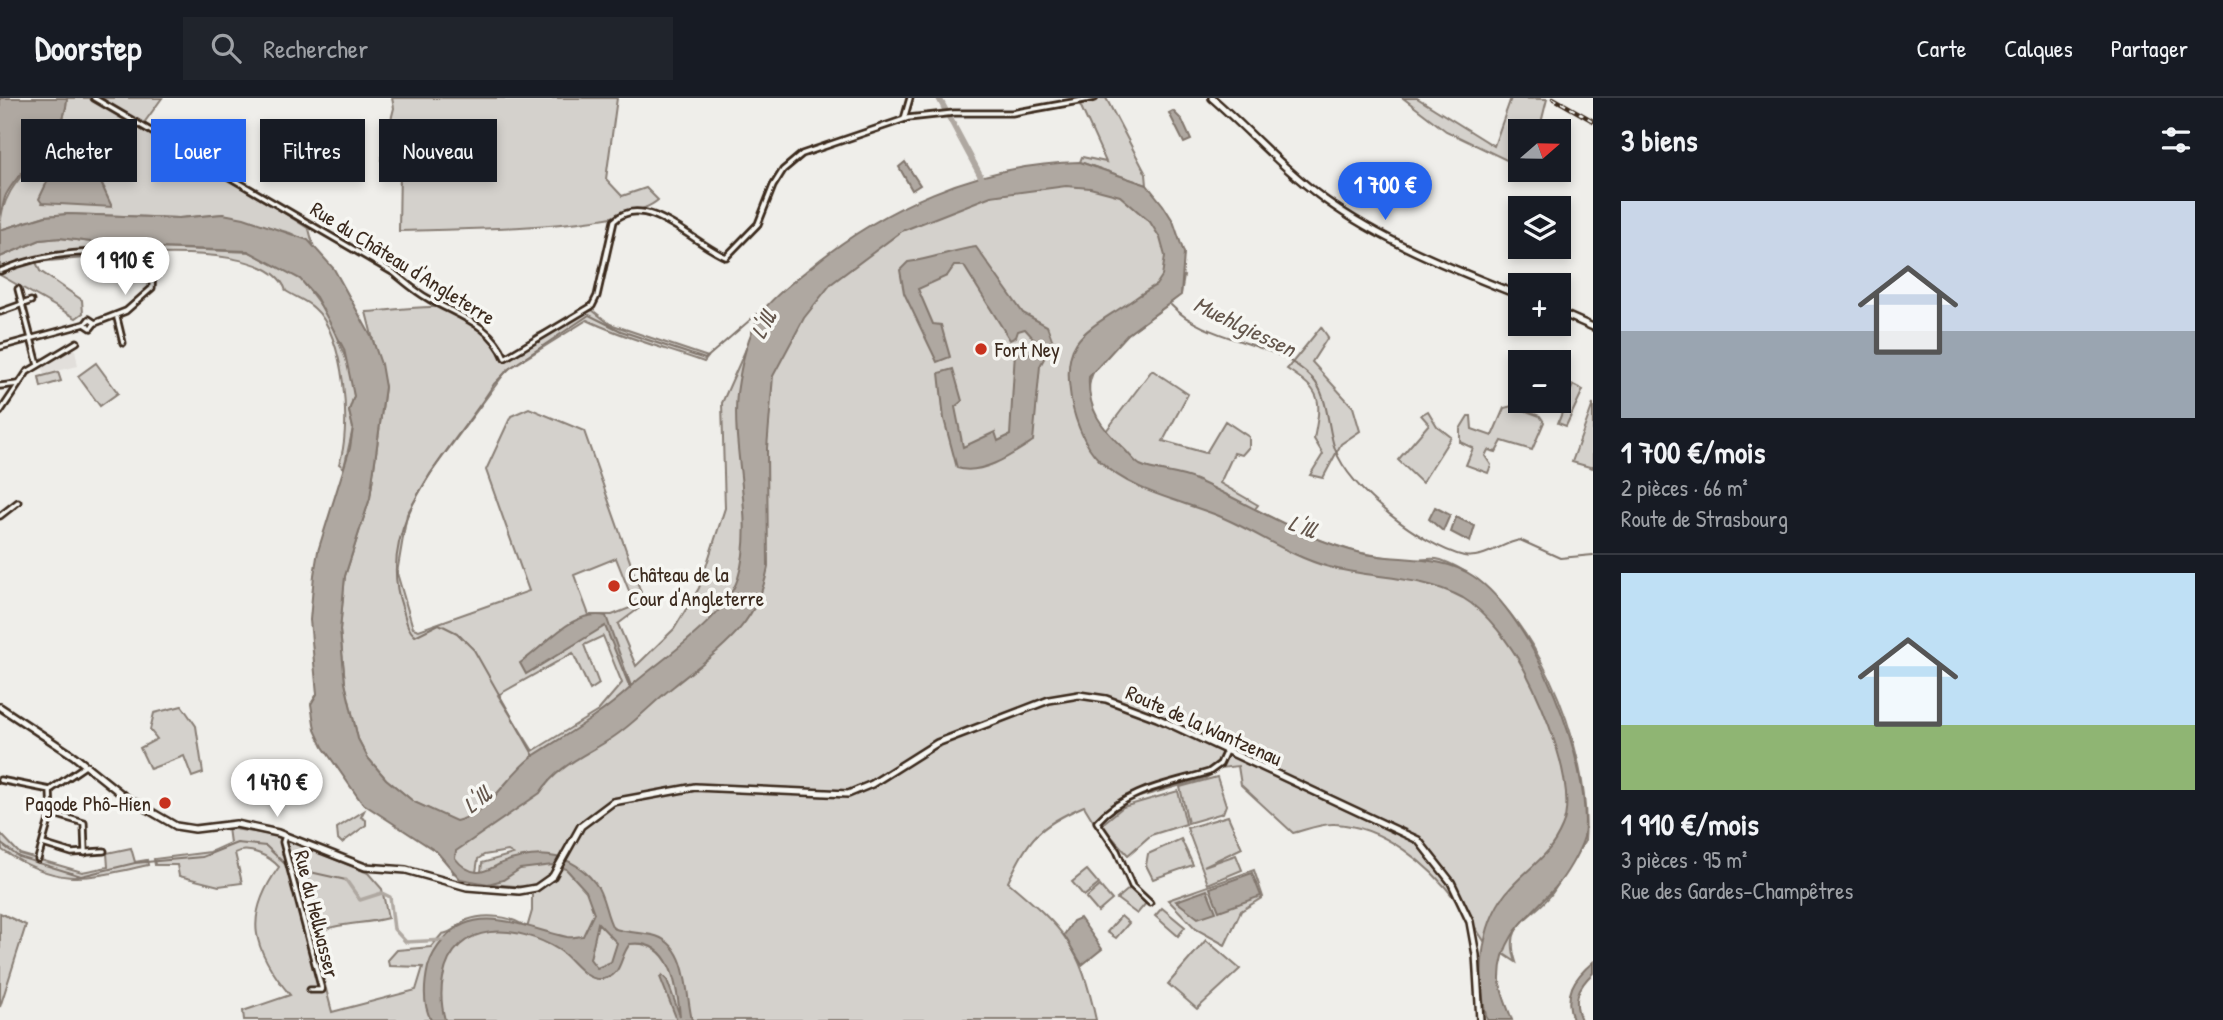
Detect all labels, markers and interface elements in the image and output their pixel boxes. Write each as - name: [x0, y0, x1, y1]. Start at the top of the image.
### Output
- search box: [183, 17, 673, 80]
- text: Doorstep: [35, 26, 141, 70]
- icon: search: [207, 29, 245, 67]
- text: Rechercher: [263, 31, 368, 66]
- text: Carte: [1917, 32, 1966, 64]
- text: Calques: [2004, 32, 2073, 64]
- text: Partager: [2111, 32, 2188, 64]
- chip: Acheter: [21, 119, 137, 182]
- chip: Louer: [151, 119, 246, 182]
- chip: Filtres: [260, 119, 365, 182]
- chip: Nouveau: [379, 119, 497, 182]
- north arrow: [1508, 119, 1572, 182]
- map controls: [1508, 119, 1571, 413]
- text: 3 biens: [1621, 120, 1697, 160]
- icon: filters: [2157, 121, 2195, 159]
- pin: 1 700 €: [1320, 162, 1450, 222]
- text: 1 700 €: [1354, 169, 1416, 200]
- street label: Rue du Château d'Angleterre: [305, 194, 501, 332]
- button: layers: [1508, 196, 1571, 259]
- pin: 1 910 €: [60, 238, 190, 297]
- text: 1 910 €: [96, 244, 154, 275]
- icon: home: [1845, 247, 1971, 373]
- button: +: [1508, 273, 1571, 336]
- water label: Muehlgiessen: [1189, 288, 1302, 366]
- water label: L'Ill: [743, 303, 784, 344]
- place label: Fort Ney: [994, 335, 1060, 364]
- marker: Fort Ney: [973, 341, 989, 357]
- button: −: [1508, 350, 1571, 413]
- text: 1 700 €/mois: [1621, 432, 1765, 472]
- text: 2 pièces · 66 m²: [1621, 472, 1748, 503]
- text: Route de Strasbourg: [1621, 503, 1788, 534]
- water label: L'Ill: [1285, 507, 1322, 546]
- place label: Château de la Cour d'Angleterre: [628, 560, 764, 613]
- marker: Château de la Cour d'Angleterre: [606, 578, 622, 594]
- icon: home: [1845, 619, 1971, 745]
- street label: Route de la Wantzenau: [1121, 678, 1287, 773]
- pin: 1 470 €: [212, 760, 342, 819]
- text: 1 470 €: [247, 766, 307, 797]
- water label: L'Ill: [457, 778, 498, 820]
- place label: Pagode Phô-Hien: [25, 789, 151, 818]
- marker: Pagode Phô-Hien: [157, 795, 173, 811]
- text: 1 910 €/mois: [1621, 804, 1759, 844]
- text: 3 pièces · 95 m²: [1621, 844, 1747, 875]
- street label: Rue du Hellwasser: [287, 847, 347, 981]
- text: Rue des Gardes-Champêtres: [1621, 875, 1853, 906]

